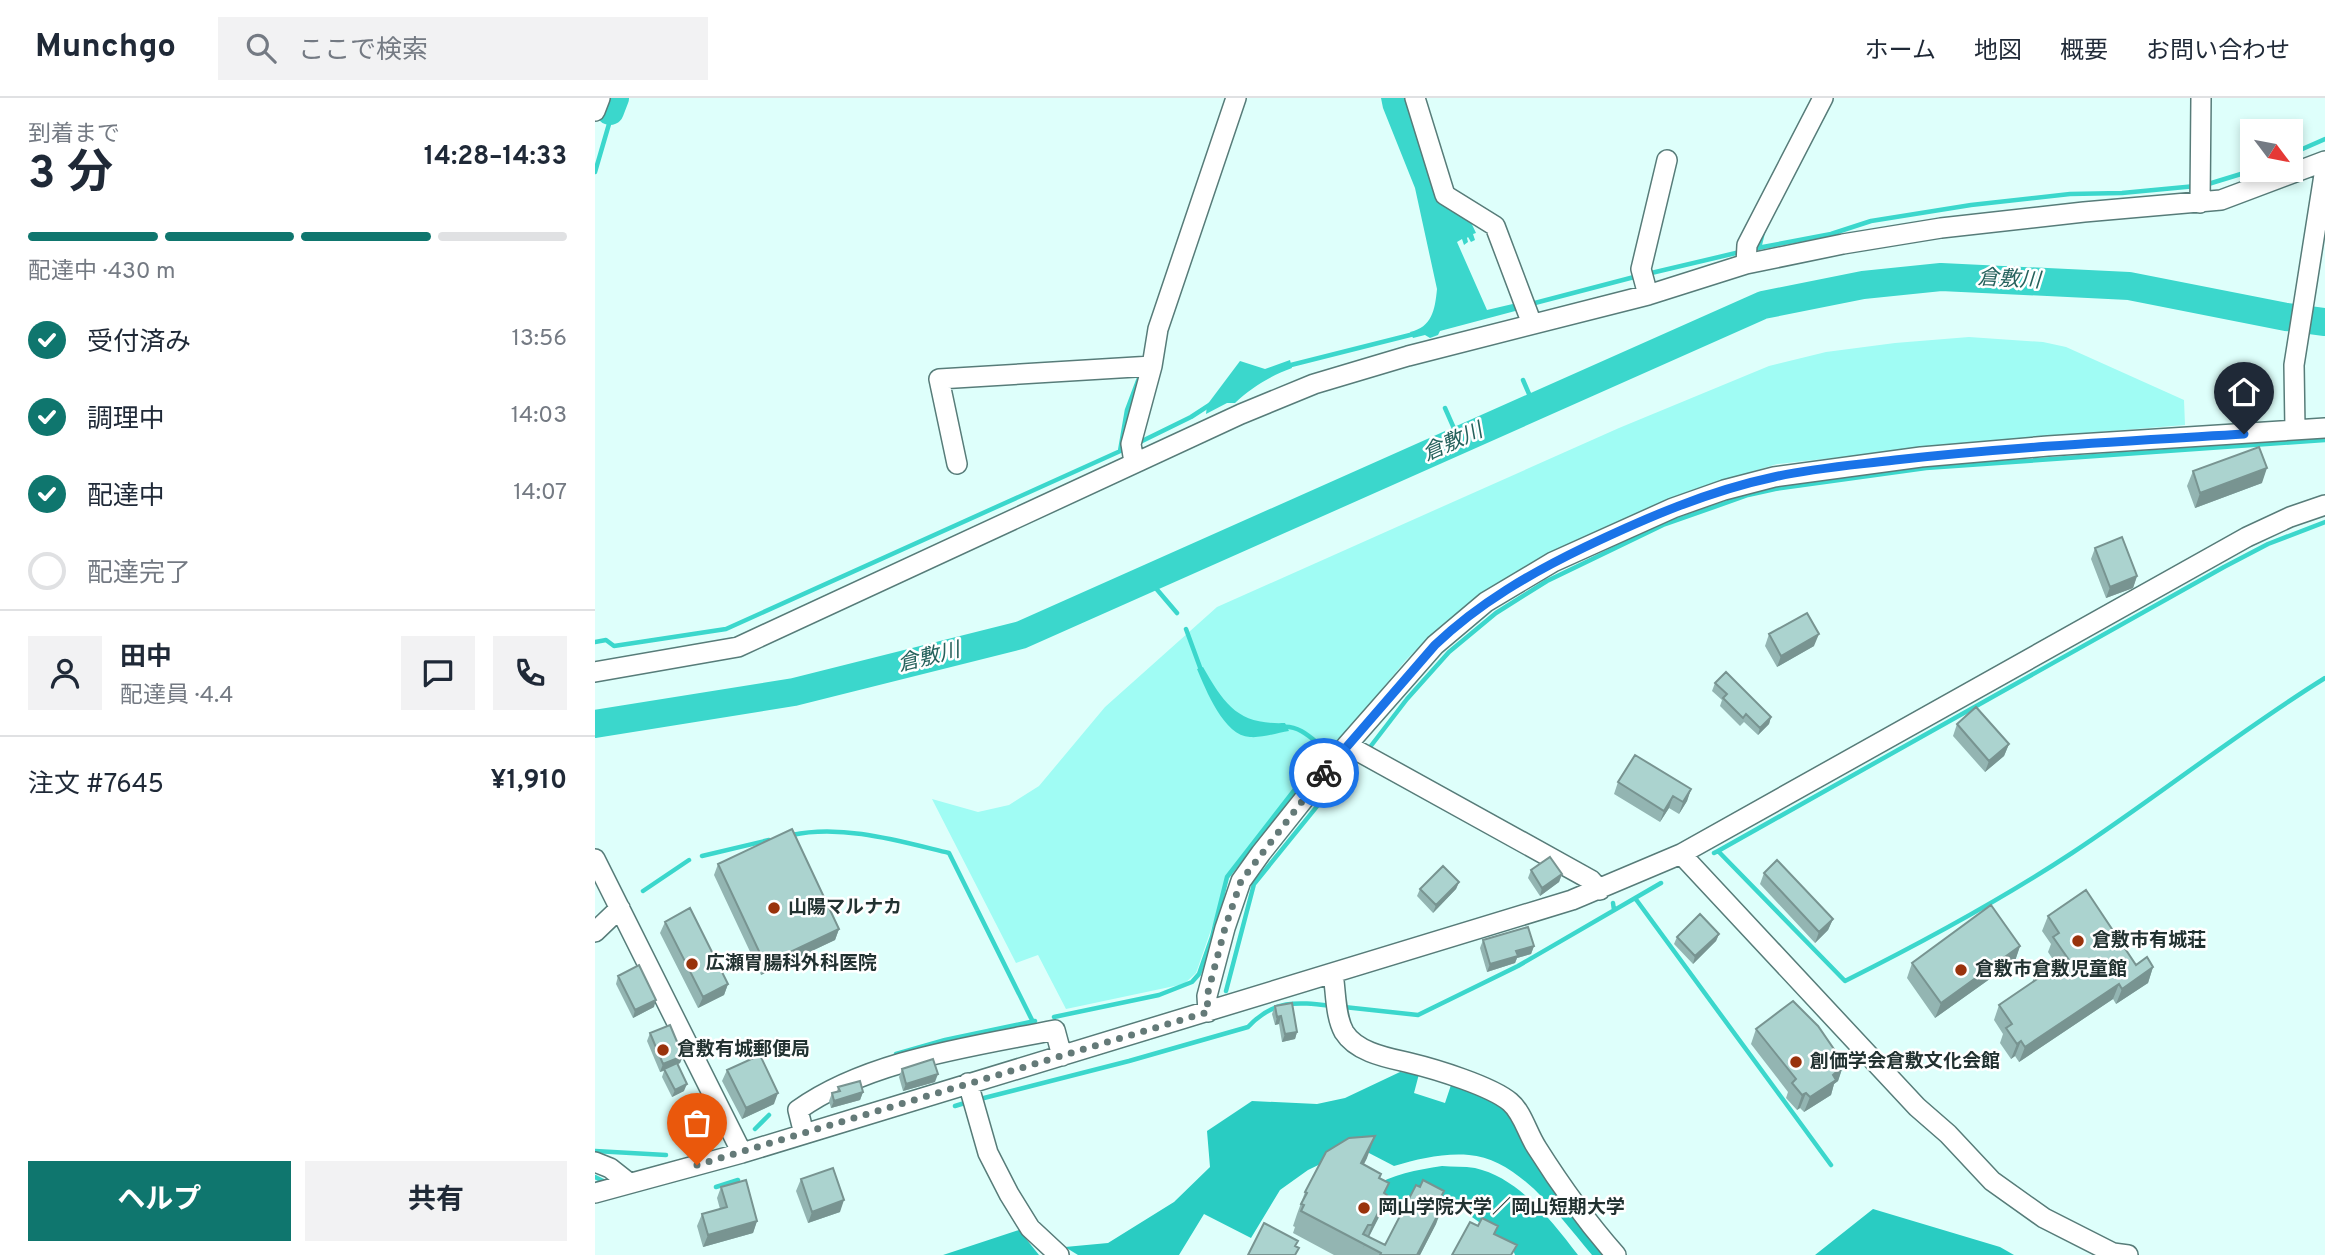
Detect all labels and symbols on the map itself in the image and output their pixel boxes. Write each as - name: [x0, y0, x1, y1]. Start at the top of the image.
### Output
- north arrow: [2240, 119, 2303, 182]
- water label: 倉敷川: [1977, 265, 2043, 295]
- pin: [2214, 362, 2274, 434]
- water label: 倉敷川: [1419, 417, 1489, 468]
- water label: 倉敷川: [895, 637, 965, 679]
- courier: [1289, 738, 1359, 808]
- place label: 山陽マルナカ: [788, 896, 902, 920]
- marker: 山陽マルナカ: [766, 900, 782, 916]
- place label: 倉敷市有城荘: [2092, 929, 2206, 953]
- marker: 倉敷市有城荘: [2070, 933, 2086, 949]
- place label: 広瀬胃腸科外科医院: [706, 952, 877, 976]
- marker: 広瀬胃腸科外科医院: [684, 956, 700, 972]
- place label: 倉敷市倉敷児童館: [1975, 958, 2127, 982]
- marker: 倉敷市倉敷児童館: [1953, 962, 1969, 978]
- place label: 倉敷有城郵便局: [677, 1038, 810, 1062]
- marker: 倉敷有城郵便局: [655, 1042, 671, 1058]
- place label: 創価学会倉敷文化会館: [1810, 1050, 2000, 1074]
- marker: 創価学会倉敷文化会館: [1788, 1054, 1804, 1070]
- pin: [667, 1093, 727, 1165]
- place label: 岡山学院大学／岡山短期大学: [1378, 1196, 1625, 1220]
- marker: 岡山学院大学／岡山短期大学: [1356, 1200, 1372, 1216]

